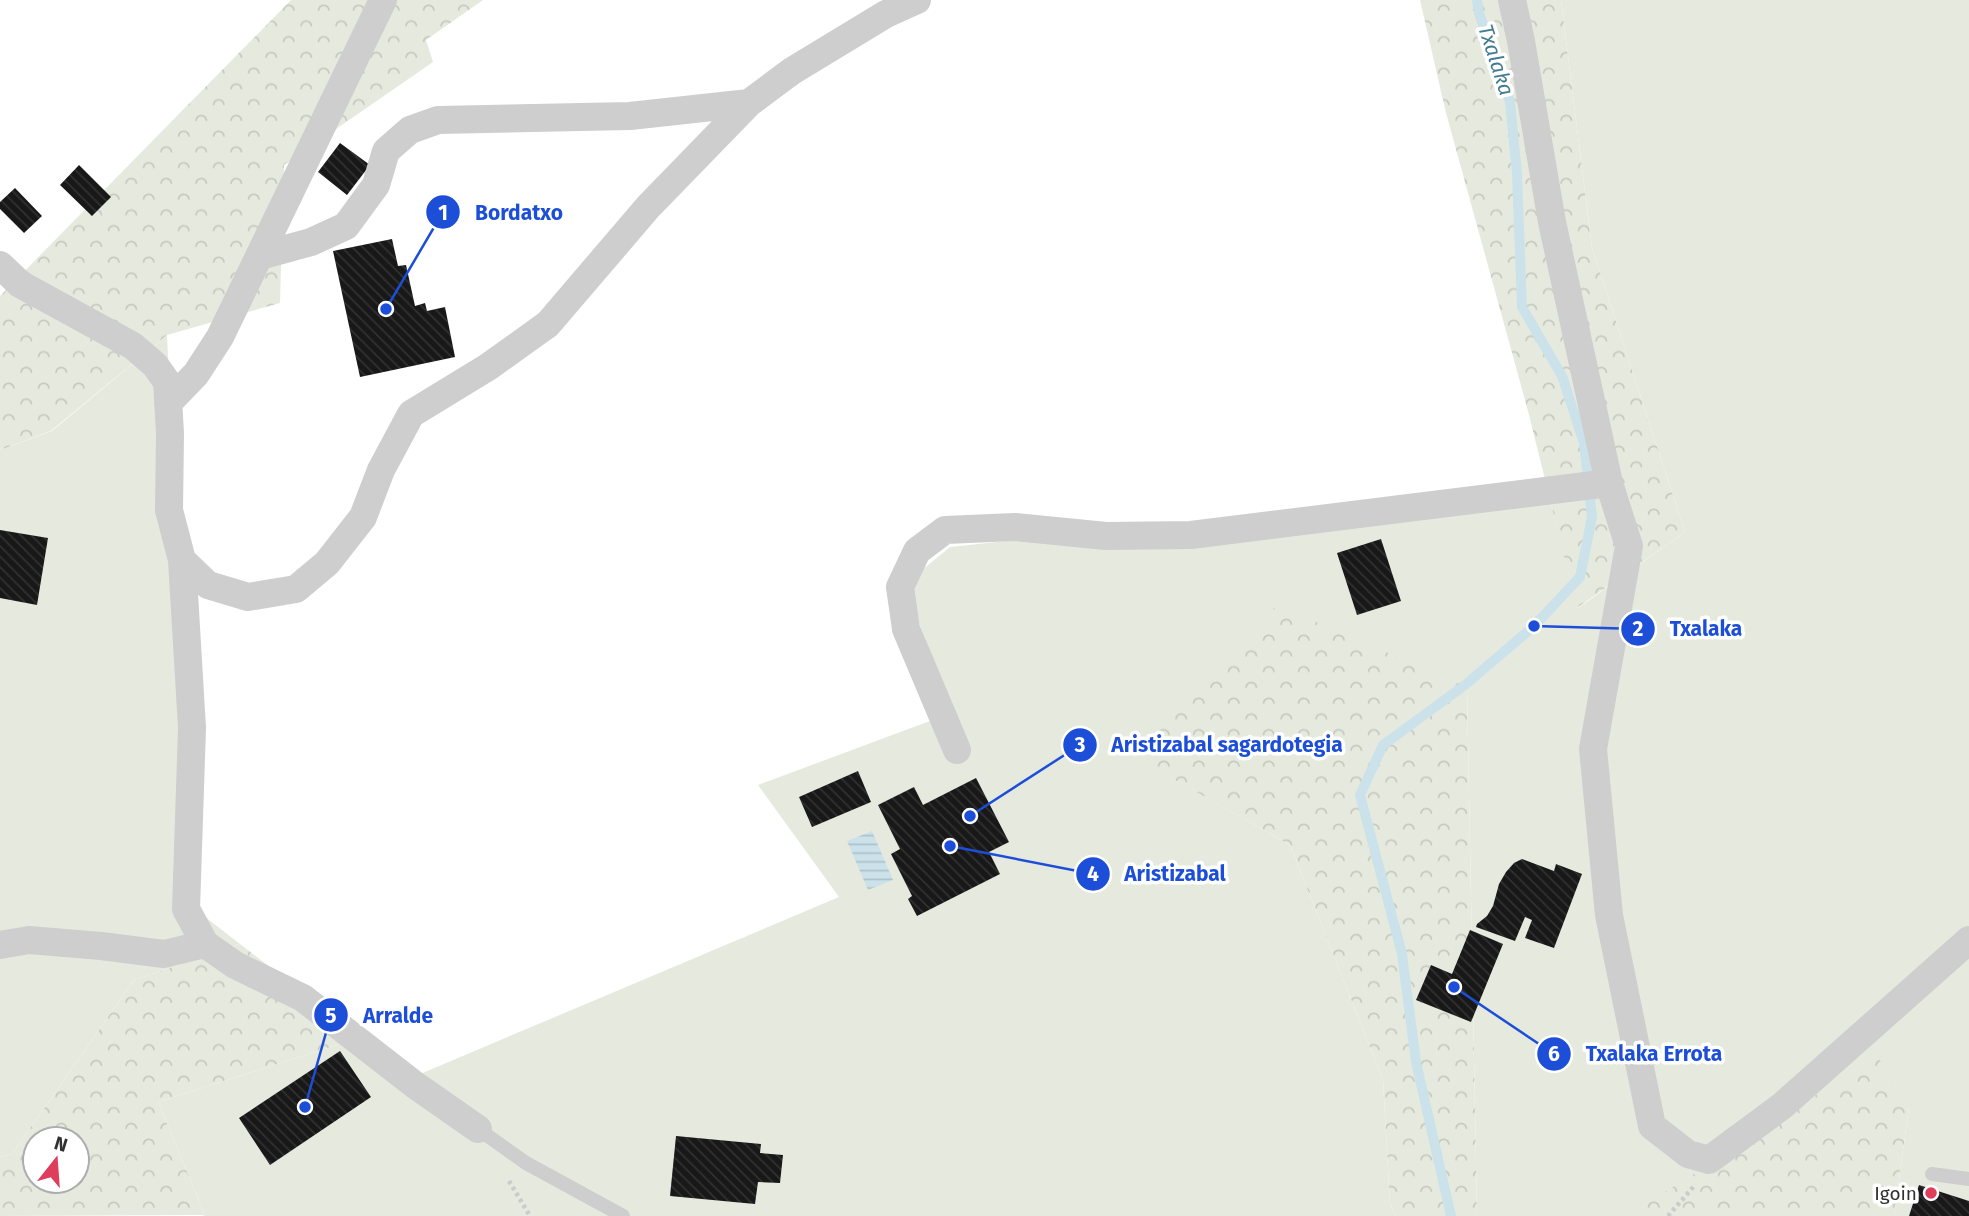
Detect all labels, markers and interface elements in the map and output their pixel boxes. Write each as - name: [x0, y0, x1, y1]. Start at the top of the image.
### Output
- water label: Txalaka: [1472, 21, 1520, 99]
- callout: Bordatxo: [426, 191, 577, 233]
- text: 1: [438, 200, 448, 226]
- text: Bordatxo: [475, 200, 563, 226]
- callout: Txalaka: [1621, 608, 1756, 650]
- text: 2: [1633, 616, 1644, 642]
- text: Txalaka: [1670, 616, 1742, 642]
- callout: Aristizabal sagardotegia: [1062, 724, 1357, 766]
- text: 3: [1074, 732, 1086, 758]
- text: Aristizabal sagardotegia: [1110, 732, 1343, 758]
- callout: Aristizabal: [1075, 853, 1240, 895]
- text: 4: [1087, 861, 1099, 887]
- text: Aristizabal: [1123, 861, 1227, 887]
- callout: Arralde: [314, 994, 447, 1036]
- text: 5: [325, 1003, 337, 1029]
- text: Arralde: [362, 1003, 433, 1029]
- callout: Txalaka Errota: [1537, 1033, 1736, 1075]
- text: 6: [1548, 1041, 1560, 1067]
- text: Txalaka Errota: [1586, 1041, 1722, 1067]
- north arrow: [21, 1125, 91, 1195]
- text: N: [51, 1131, 70, 1157]
- place label: Igoin: [1874, 1182, 1917, 1205]
- marker: Igoin: [1923, 1185, 1939, 1201]

